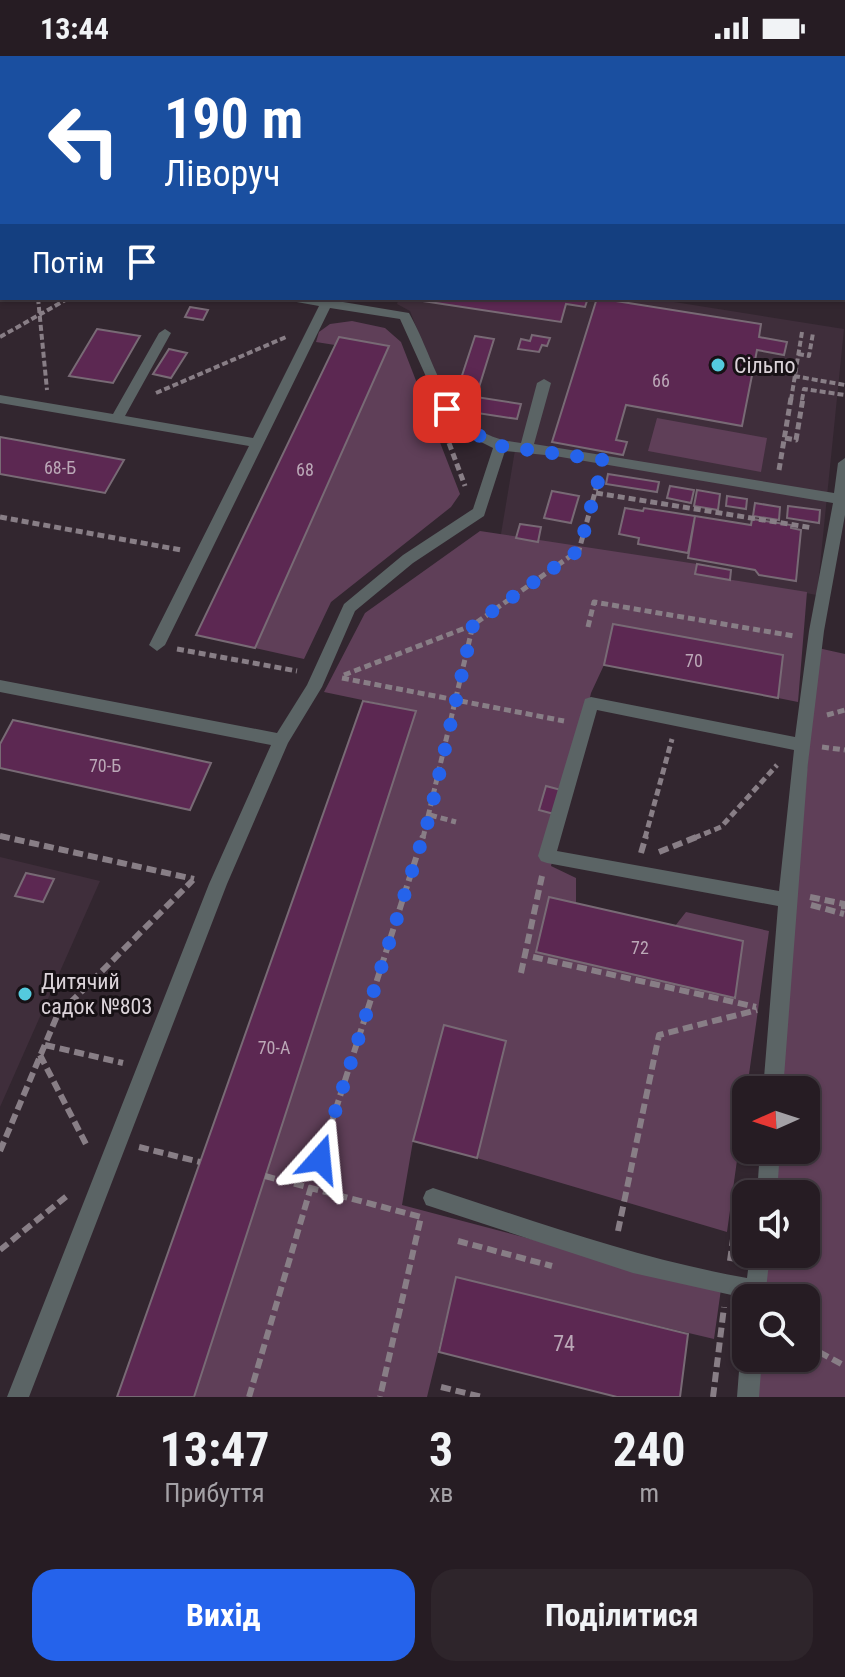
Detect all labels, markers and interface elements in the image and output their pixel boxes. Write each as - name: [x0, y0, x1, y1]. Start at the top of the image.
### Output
- text: 13:44: [40, 11, 109, 46]
- text: 190 m: [164, 86, 303, 152]
- icon: left: [32, 88, 136, 192]
- text: Ліворуч: [164, 153, 280, 195]
- icon: arrive: [120, 240, 164, 284]
- text: Потім: [32, 245, 104, 280]
- place label: Сільпо: [734, 353, 796, 378]
- marker: Сільпо: [709, 356, 727, 374]
- house number: 66: [652, 370, 670, 391]
- pin: [413, 375, 481, 443]
- icon: arrive: [425, 387, 469, 431]
- house number: 68-Б: [44, 457, 76, 478]
- house number: 68: [296, 459, 314, 480]
- house number: 70: [685, 650, 703, 671]
- house number: 70-Б: [89, 755, 121, 776]
- house number: 72: [631, 937, 649, 958]
- place label: Дитячий садок №803: [41, 969, 152, 1019]
- marker: Дитячий садок №803: [16, 985, 34, 1003]
- house number: 70-А: [258, 1037, 291, 1058]
- north arrow: [732, 1076, 820, 1164]
- map controls: [732, 1076, 820, 1372]
- position arrow: [278, 1117, 362, 1201]
- button: sound: [732, 1180, 820, 1268]
- button: search: [732, 1284, 820, 1372]
- house number: 74: [553, 1331, 575, 1356]
- text: 13:47: [159, 1421, 270, 1478]
- text: 3: [429, 1421, 453, 1478]
- text: 240: [613, 1421, 686, 1478]
- text: Прибуття: [164, 1478, 265, 1508]
- text: хв: [429, 1478, 453, 1508]
- text: m: [639, 1478, 659, 1508]
- button: Вихід: [32, 1569, 415, 1661]
- button: Поділитися: [431, 1569, 813, 1661]

